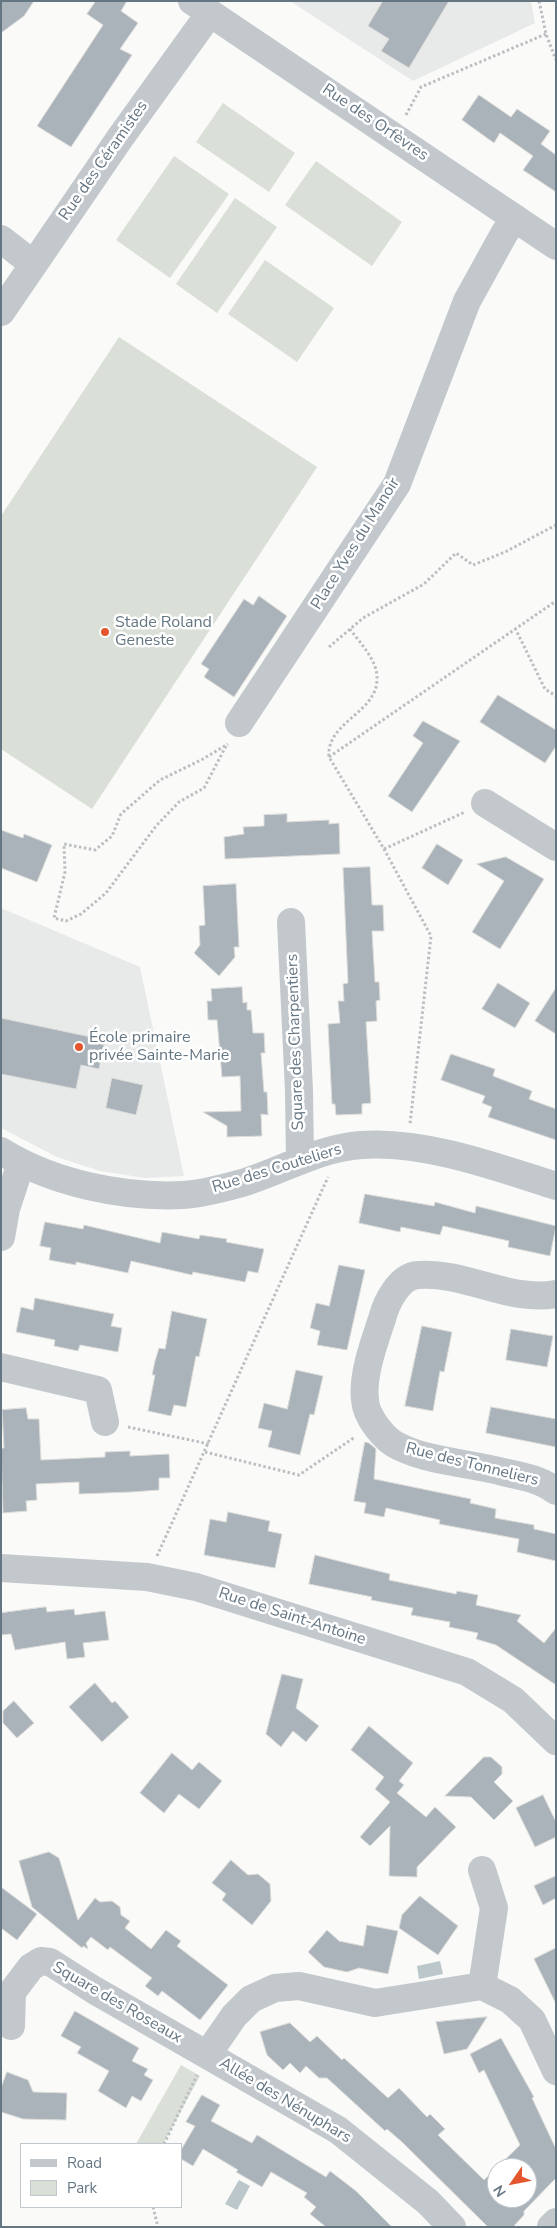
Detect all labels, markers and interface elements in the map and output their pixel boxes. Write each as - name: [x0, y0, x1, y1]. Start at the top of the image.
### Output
- street label: Rue des Orfèvres: [318, 80, 432, 166]
- street label: Rue des Céramistes: [56, 98, 152, 224]
- street label: Place Yves du Manoir: [308, 474, 404, 614]
- place label: Stade Roland Geneste: [115, 613, 212, 651]
- marker: Stade Roland Geneste: [99, 626, 111, 638]
- street label: Square des Charpentiers: [283, 953, 309, 1131]
- place label: École primaire privée Sainte-Marie: [89, 1028, 229, 1066]
- marker: École primaire privée Sainte-Marie: [73, 1041, 85, 1053]
- street label: Rue des Couteliers: [210, 1140, 344, 1198]
- street label: Rue des Tonneliers: [404, 1439, 540, 1491]
- street label: Rue de Saint-Antoine: [216, 1584, 368, 1650]
- street label: Square des Roseaux: [49, 1958, 185, 2048]
- street label: Allée des Nénuphars: [216, 2054, 354, 2148]
- legend: [20, 2143, 182, 2208]
- text: Road: [67, 2153, 102, 2173]
- north arrow: [487, 2158, 537, 2208]
- text: Park: [67, 2178, 97, 2198]
- text: N: [489, 2181, 511, 2200]

